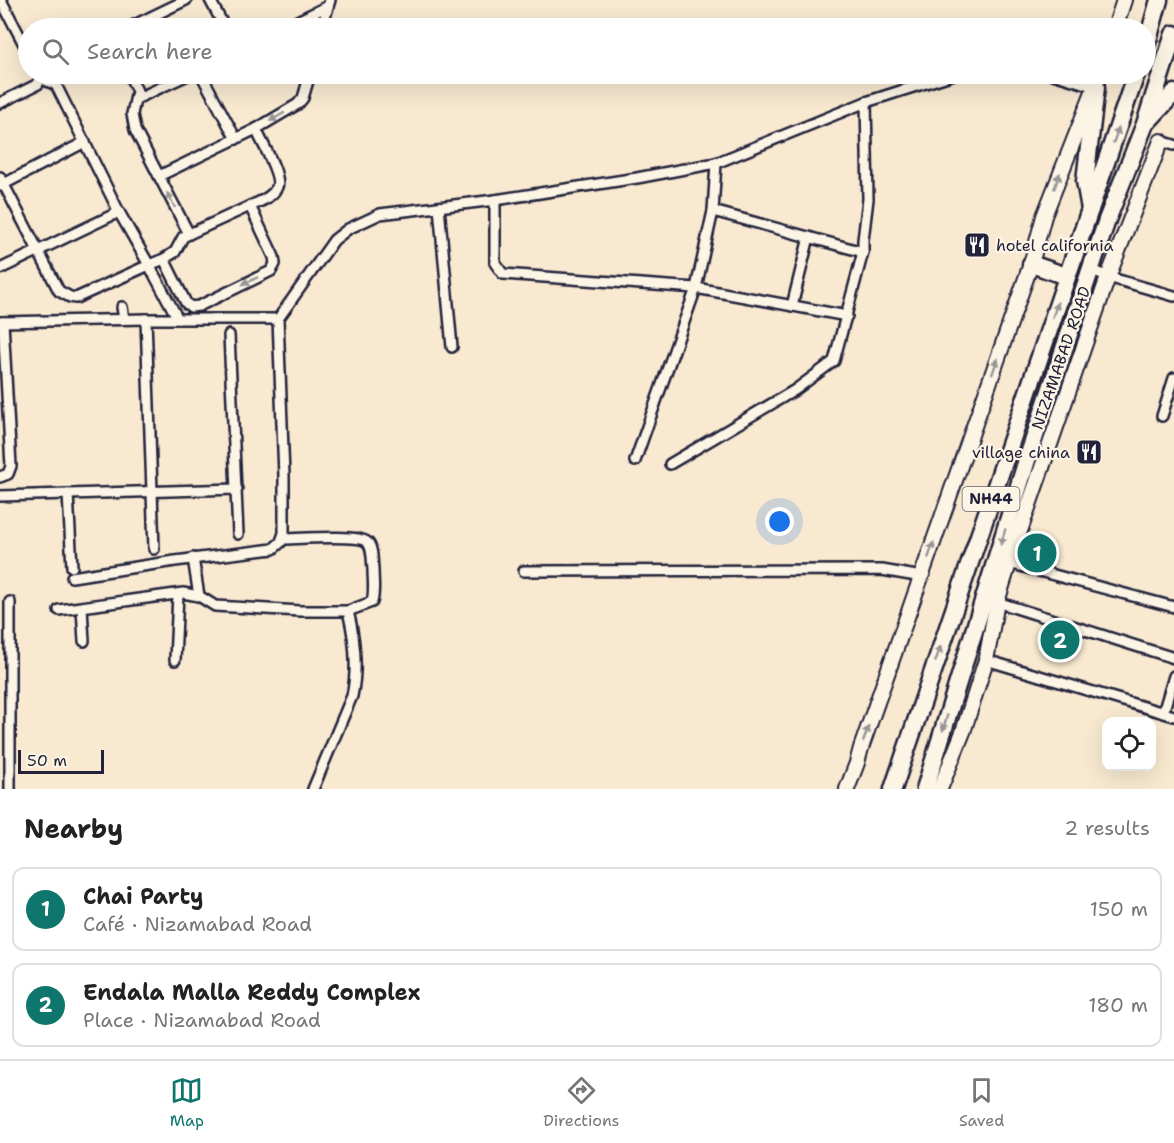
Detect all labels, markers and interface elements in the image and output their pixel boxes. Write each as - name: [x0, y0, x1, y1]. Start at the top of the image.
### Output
- search box: [18, 18, 1156, 84]
- icon: search: [39, 35, 72, 68]
- text: Search here: [87, 37, 213, 66]
- one-way arrow: [268, 112, 285, 122]
- one-way arrow: [1111, 126, 1121, 144]
- one-way arrow: [1053, 172, 1063, 190]
- one-way arrow: [166, 191, 176, 208]
- restaurant icon: hotel california: [962, 230, 992, 260]
- place label: hotel california: [996, 235, 1113, 256]
- one-way arrow: [241, 277, 258, 286]
- street label: NIZAMABAD ROAD: [1027, 284, 1095, 432]
- one-way arrow: [1050, 301, 1060, 319]
- one-way arrow: [991, 357, 1001, 375]
- restaurant icon: village china: [1074, 437, 1104, 467]
- place label: village china: [972, 442, 1070, 463]
- road number: NH44: [962, 487, 1020, 511]
- your location: [765, 507, 794, 536]
- one-way arrow: [998, 528, 1007, 546]
- pin: 1: [1018, 530, 1056, 576]
- one-way arrow: [927, 541, 937, 559]
- pin: 2: [1040, 618, 1080, 662]
- one-way arrow: [934, 645, 943, 663]
- one-way arrow: [940, 714, 949, 732]
- map controls: [1102, 717, 1156, 771]
- button: locate: [1102, 717, 1156, 771]
- one-way arrow: [862, 725, 872, 743]
- scale bar: [18, 747, 104, 774]
- text: 50 m: [27, 750, 67, 771]
- text: Nearby: [24, 811, 123, 846]
- text: 2 results: [1064, 815, 1150, 841]
- text: Chai Party: [83, 882, 204, 911]
- text: 1: [41, 896, 50, 922]
- text: 150 m: [1090, 896, 1148, 922]
- text: Café · Nizamabad Road: [83, 911, 312, 937]
- text: Endala Malla Reddy Complex: [83, 978, 420, 1007]
- text: 2: [39, 992, 53, 1018]
- text: 180 m: [1088, 992, 1148, 1018]
- text: Place · Nizamabad Road: [83, 1007, 321, 1033]
- tab: Map: [170, 1074, 204, 1131]
- tab: Directions: [543, 1074, 620, 1131]
- tab: Saved: [959, 1074, 1004, 1131]

